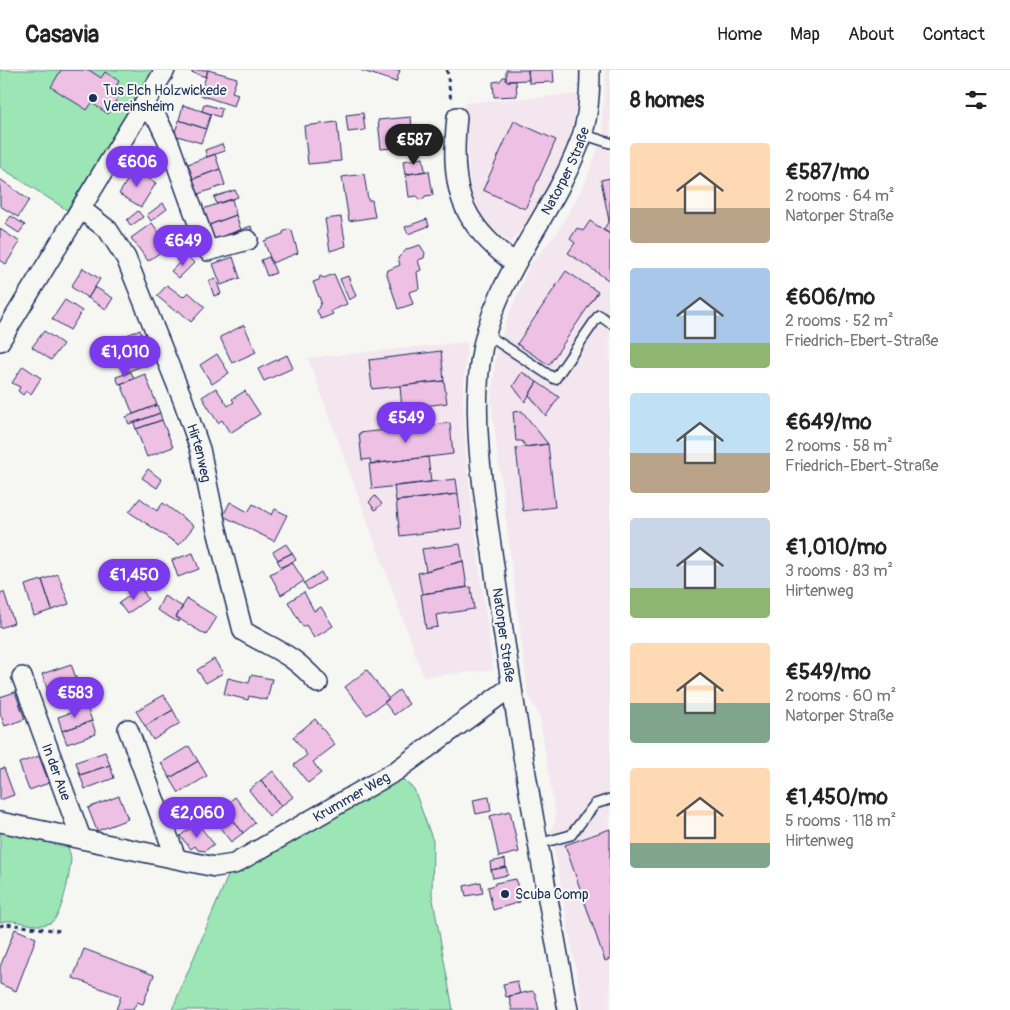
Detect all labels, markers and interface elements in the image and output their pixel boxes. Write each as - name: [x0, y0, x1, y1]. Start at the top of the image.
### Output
- text: Casavia: [25, 20, 99, 49]
- text: Home: [717, 23, 762, 46]
- text: Map: [790, 23, 820, 46]
- text: About: [848, 23, 894, 46]
- text: Contact: [922, 23, 985, 46]
- place label: Tus Elch Holzwickede Vereinsheim: [103, 82, 227, 115]
- icon: filters: [962, 86, 990, 114]
- text: 8 homes: [630, 87, 704, 114]
- marker: Tus Elch Holzwickede Vereinsheim: [87, 92, 99, 104]
- pin: €587: [384, 124, 444, 166]
- street label: Natorper Straße: [538, 125, 593, 218]
- text: €587: [396, 130, 432, 150]
- pin: €606: [107, 146, 167, 188]
- text: €606: [117, 152, 157, 172]
- text: €587/mo: [785, 159, 869, 186]
- icon: home: [670, 163, 730, 223]
- text: 2 rooms · 64 m²: [785, 186, 895, 206]
- text: Natorper Straße: [785, 206, 894, 226]
- pin: €649: [153, 224, 213, 267]
- text: €649: [164, 231, 202, 251]
- text: €606/mo: [785, 284, 875, 311]
- icon: home: [670, 288, 730, 348]
- text: 2 rooms · 52 m²: [785, 311, 894, 331]
- text: Friedrich-Ebert-Straße: [785, 331, 939, 351]
- pin: €1,010: [84, 336, 166, 378]
- text: €1,010: [101, 342, 150, 362]
- pin: €549: [376, 402, 436, 444]
- text: €549: [388, 408, 424, 428]
- text: €649/mo: [785, 409, 872, 436]
- icon: home: [670, 413, 730, 473]
- street label: Hirtenweg: [183, 421, 215, 484]
- text: 2 rooms · 58 m²: [785, 436, 893, 456]
- text: Friedrich-Ebert-Straße: [785, 456, 939, 476]
- text: €1,010/mo: [785, 534, 887, 561]
- icon: home: [670, 538, 730, 598]
- pin: €1,450: [93, 558, 175, 601]
- text: 3 rooms · 83 m²: [785, 561, 893, 581]
- text: €1,450: [109, 565, 159, 585]
- text: Hirtenweg: [785, 581, 854, 601]
- street label: Natorper Straße: [488, 587, 519, 683]
- text: €549/mo: [785, 659, 871, 686]
- icon: home: [670, 663, 730, 723]
- pin: €583: [45, 676, 105, 719]
- text: €583: [57, 683, 93, 703]
- text: 2 rooms · 60 m²: [785, 686, 896, 706]
- text: Natorper Straße: [785, 706, 894, 726]
- street label: In der Aue: [38, 741, 75, 803]
- street label: Krummer Weg: [310, 768, 393, 826]
- text: €1,450/mo: [785, 784, 888, 811]
- icon: home: [670, 788, 730, 848]
- pin: €2,060: [156, 796, 238, 839]
- text: €2,060: [170, 803, 224, 823]
- text: 5 rooms · 118 m²: [785, 811, 896, 831]
- text: Hirtenweg: [785, 831, 854, 851]
- place label: Scuba Comp: [515, 886, 589, 903]
- marker: Scuba Comp: [499, 888, 511, 900]

